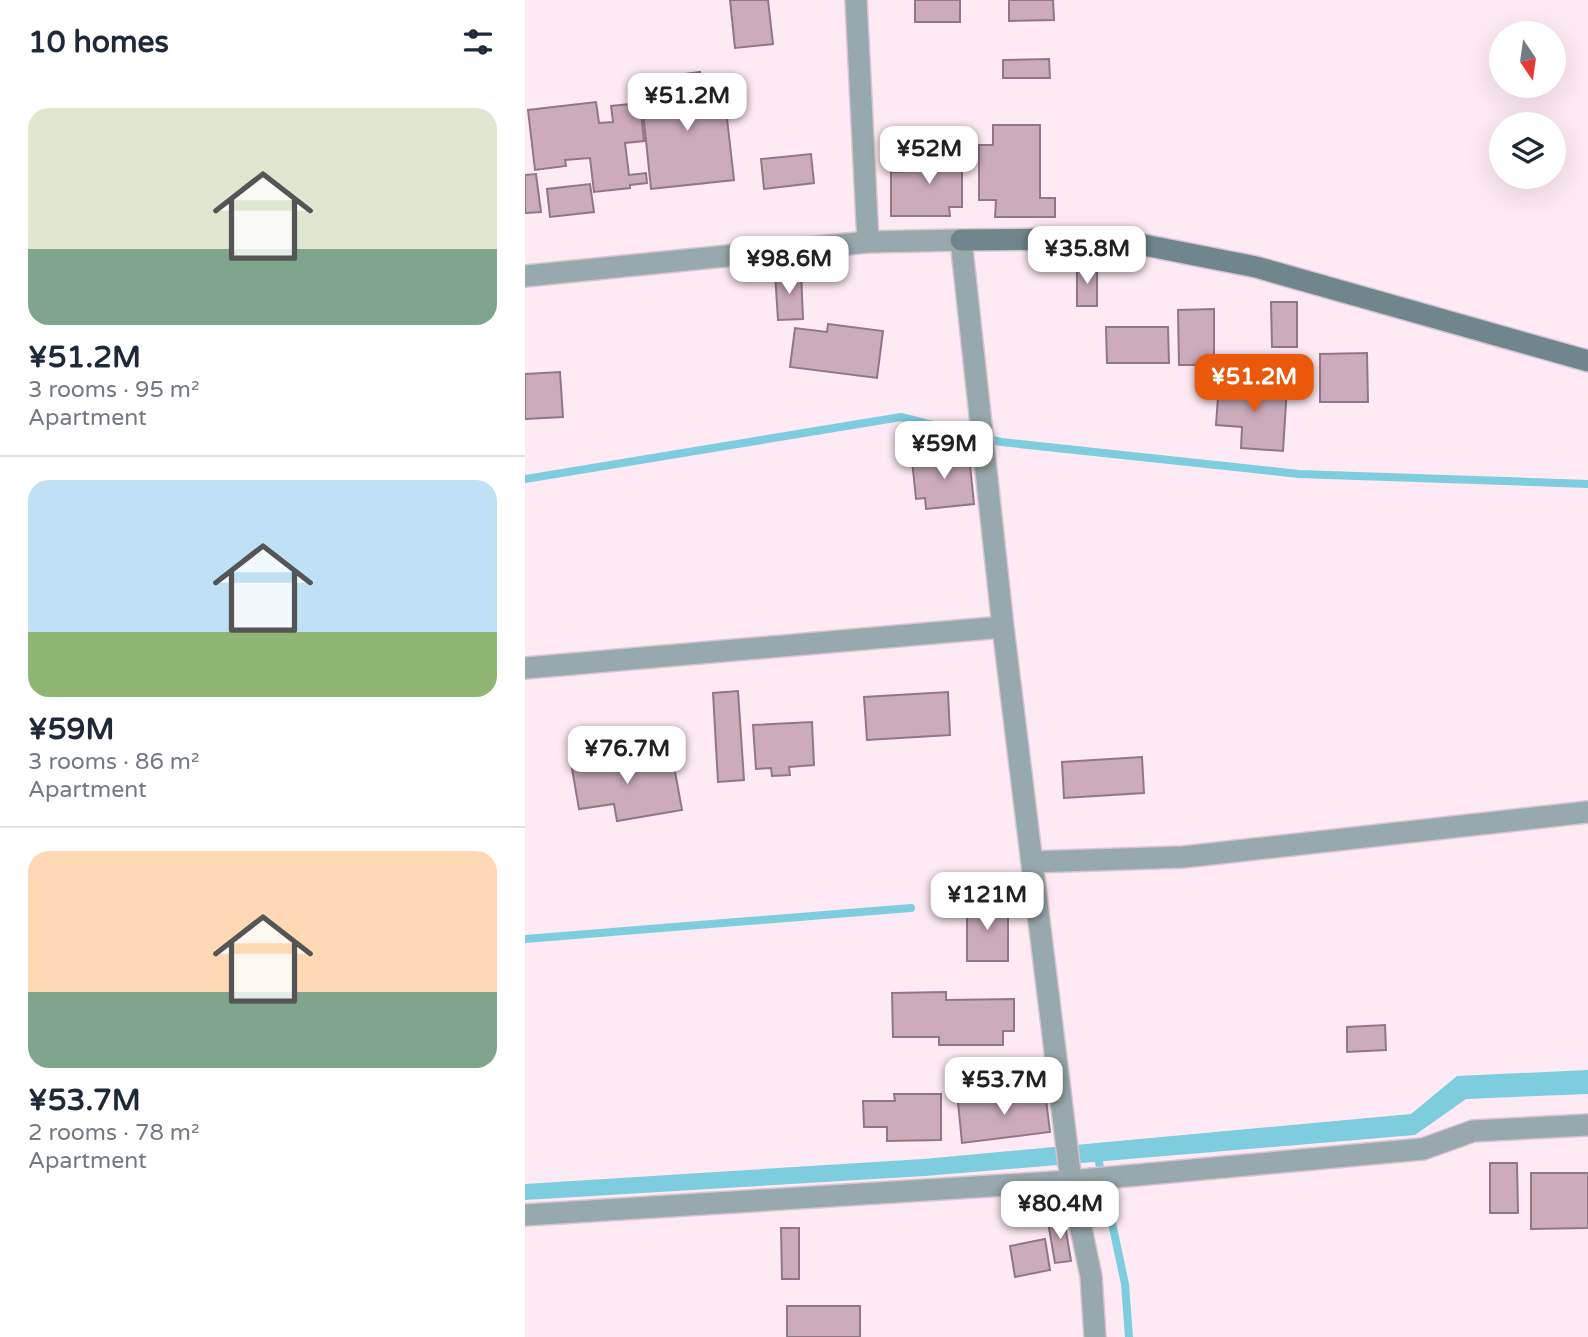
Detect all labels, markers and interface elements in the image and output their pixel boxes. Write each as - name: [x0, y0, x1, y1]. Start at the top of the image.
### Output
- north arrow: [1489, 21, 1566, 98]
- map controls: [1489, 21, 1566, 189]
- icon: filters: [459, 23, 497, 61]
- text: 10 homes: [28, 24, 169, 61]
- pin: ¥51.2M: [630, 74, 744, 133]
- text: ¥51.2M: [644, 82, 730, 110]
- button: layers: [1489, 112, 1566, 189]
- pin: ¥52M: [888, 127, 970, 186]
- text: ¥52M: [896, 135, 962, 163]
- icon: home: [200, 153, 326, 279]
- pin: ¥35.8M: [1030, 226, 1144, 286]
- text: ¥35.8M: [1044, 235, 1130, 263]
- pin: ¥98.6M: [732, 236, 846, 296]
- text: ¥98.6M: [746, 245, 832, 273]
- text: ¥51.2M: [28, 339, 141, 376]
- pin: ¥51.2M: [1197, 354, 1311, 414]
- text: ¥51.2M: [1211, 363, 1297, 391]
- text: 3 rooms · 95 m²: [28, 376, 199, 404]
- text: Apartment: [28, 404, 147, 432]
- pin: ¥59M: [903, 421, 985, 481]
- text: ¥59M: [911, 430, 977, 458]
- icon: home: [200, 525, 326, 651]
- text: ¥59M: [28, 711, 114, 748]
- pin: ¥76.7M: [570, 726, 684, 786]
- text: ¥76.7M: [584, 735, 670, 763]
- text: 3 rooms · 86 m²: [28, 748, 199, 776]
- text: Apartment: [28, 776, 147, 804]
- pin: ¥121M: [938, 872, 1036, 932]
- text: ¥121M: [947, 881, 1027, 909]
- icon: home: [200, 896, 326, 1022]
- pin: ¥53.7M: [947, 1058, 1061, 1117]
- text: ¥53.7M: [961, 1066, 1047, 1094]
- text: ¥53.7M: [28, 1082, 141, 1119]
- text: 2 rooms · 78 m²: [28, 1119, 199, 1147]
- text: Apartment: [28, 1147, 147, 1175]
- pin: ¥80.4M: [1003, 1182, 1117, 1241]
- text: ¥80.4M: [1017, 1190, 1103, 1218]

